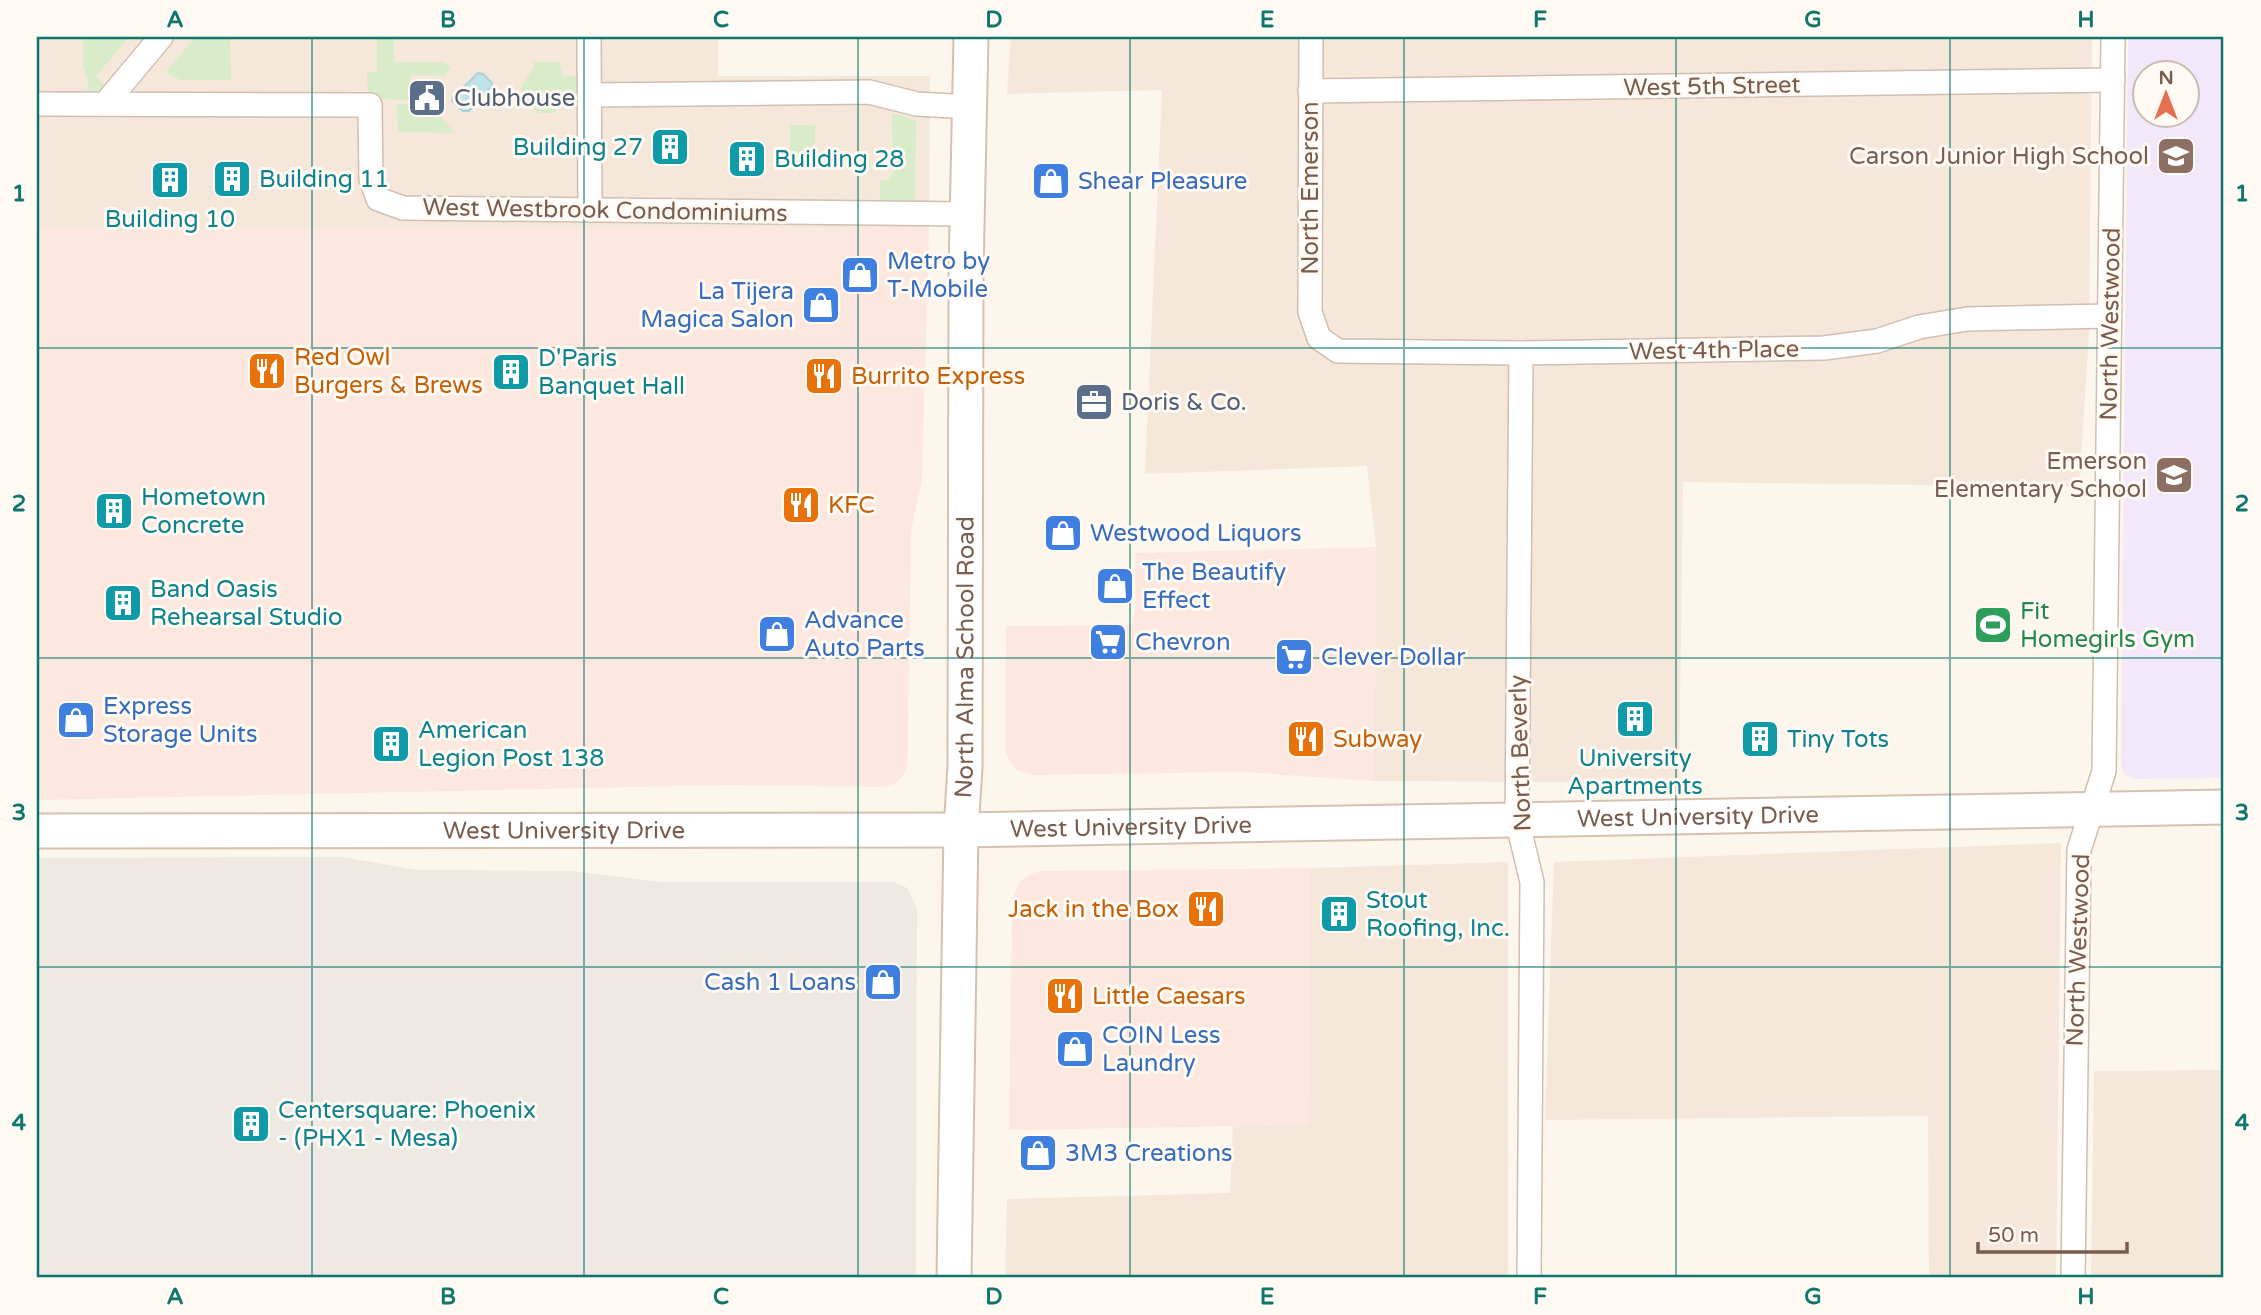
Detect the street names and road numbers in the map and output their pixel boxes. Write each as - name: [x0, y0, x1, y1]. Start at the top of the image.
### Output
- street label: West 5th Street: [1623, 70, 1801, 103]
- street label: North Emerson: [1296, 101, 1325, 275]
- street label: West Westbrook Condominiums: [422, 193, 788, 228]
- street label: North Westwood: [2094, 227, 2127, 421]
- street label: West 4th Place: [1629, 335, 1799, 366]
- street label: North Alma School Road: [949, 516, 981, 799]
- street label: North Beverly: [1503, 674, 1538, 832]
- street label: West University Drive: [1577, 800, 1819, 834]
- street label: West University Drive: [1010, 811, 1252, 844]
- street label: West University Drive: [443, 816, 685, 846]
- street label: North Westwood: [2061, 853, 2096, 1047]

